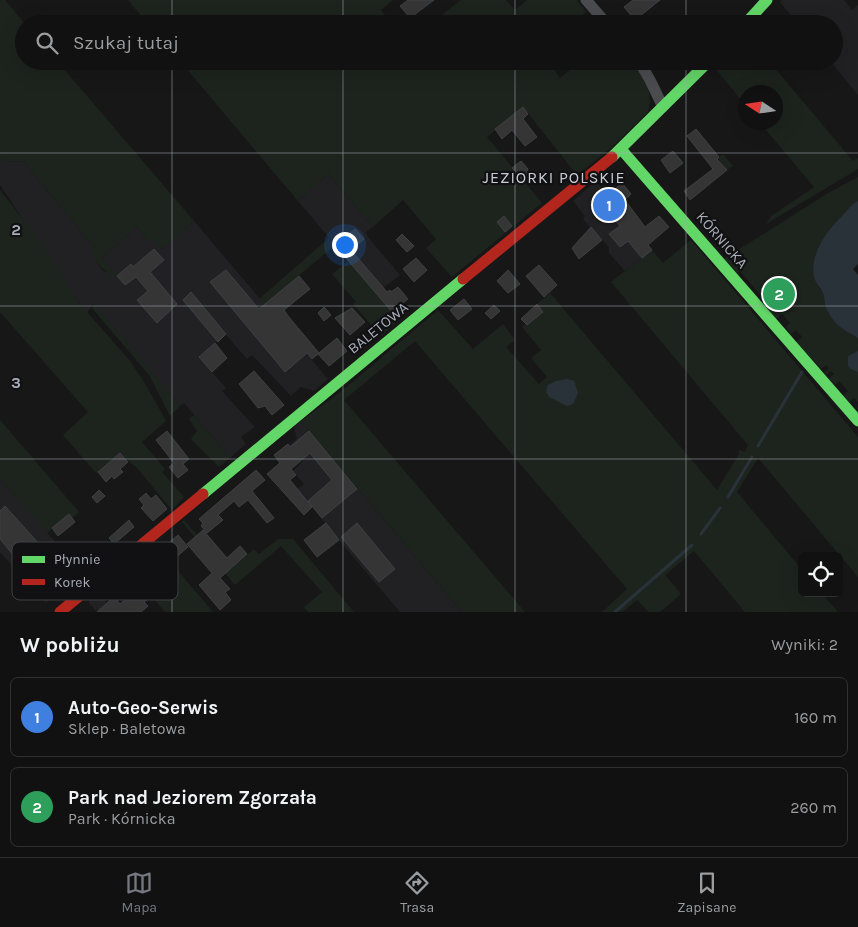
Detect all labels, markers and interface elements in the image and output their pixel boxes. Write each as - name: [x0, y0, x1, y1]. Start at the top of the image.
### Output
- search box: [15, 15, 843, 70]
- icon: search: [33, 29, 61, 57]
- text: Szukaj tutaj: [73, 32, 179, 54]
- north arrow: [738, 85, 783, 130]
- district label: JEZIORKI POLSKIE: [482, 168, 626, 187]
- pin: 1: [593, 186, 625, 224]
- street label: KÓRNICKA: [692, 208, 752, 272]
- text: 2: [11, 220, 21, 239]
- your location: [332, 232, 358, 258]
- pin: 2: [763, 275, 795, 313]
- street label: BALETOWA: [344, 298, 412, 358]
- text: 3: [11, 373, 21, 392]
- legend: [12, 542, 178, 600]
- text: Płynnie: [54, 551, 100, 568]
- map controls: [798, 552, 843, 597]
- button: locate: [798, 552, 843, 597]
- text: Korek: [54, 574, 90, 591]
- text: W pobliżu: [20, 633, 120, 657]
- text: Wyniki: 2: [771, 635, 838, 654]
- text: Auto-Geo-Serwis: [68, 697, 218, 719]
- text: 1: [34, 708, 40, 727]
- text: 160 m: [794, 708, 837, 727]
- text: Sklep · Baletowa: [68, 719, 186, 738]
- text: Park nad Jeziorem Zgorzała: [68, 787, 317, 809]
- text: 2: [32, 798, 42, 817]
- text: 260 m: [790, 798, 837, 817]
- text: Park · Kórnicka: [68, 809, 176, 828]
- tab: Mapa: [122, 869, 157, 916]
- tab: Trasa: [400, 869, 434, 916]
- tab: Zapisane: [677, 869, 736, 916]

